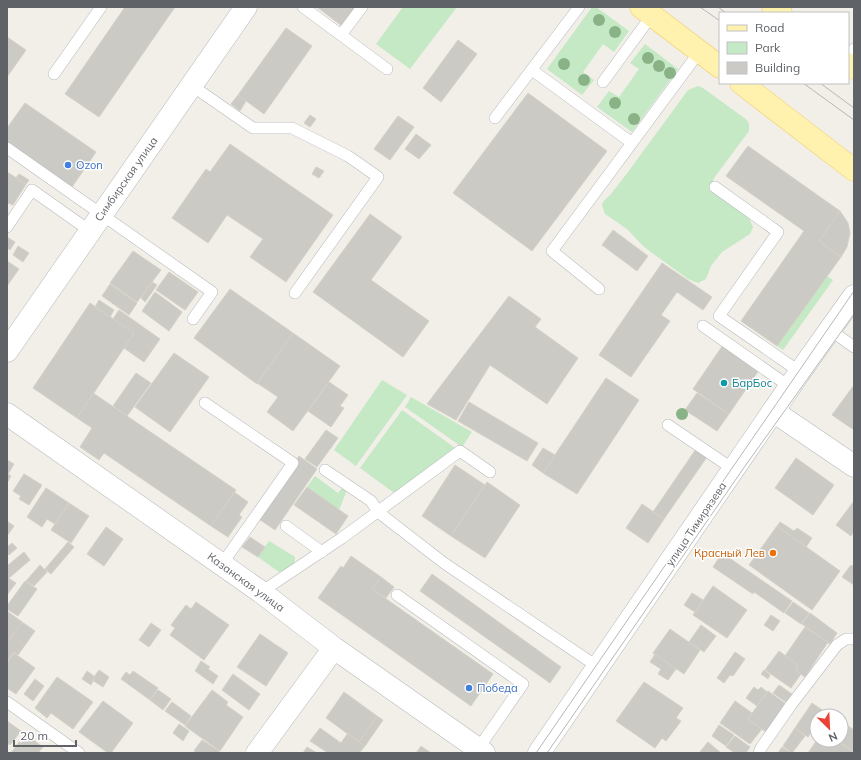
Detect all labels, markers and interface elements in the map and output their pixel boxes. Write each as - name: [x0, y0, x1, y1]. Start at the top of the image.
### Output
- legend: [719, 12, 849, 84]
- text: Road: [755, 20, 784, 35]
- text: Park: [755, 40, 781, 55]
- text: Building: [755, 60, 800, 75]
- street label: Симбирская улица: [92, 134, 160, 224]
- place label: Ozon: [76, 158, 103, 172]
- marker: Ozon: [63, 160, 73, 170]
- place label: БарБос: [732, 376, 773, 390]
- marker: БарБос: [719, 378, 729, 388]
- street label: улица Тимирязева: [663, 479, 729, 569]
- place label: Красный Лев: [694, 546, 765, 560]
- marker: Красный Лев: [768, 548, 778, 558]
- street label: Казанская улица: [205, 549, 287, 615]
- place label: Победа: [477, 681, 518, 695]
- marker: Победа: [464, 683, 474, 693]
- north arrow: [809, 708, 849, 748]
- scale bar: [14, 722, 76, 748]
- text: 20 m: [20, 728, 48, 743]
- text: N: [826, 729, 840, 745]

